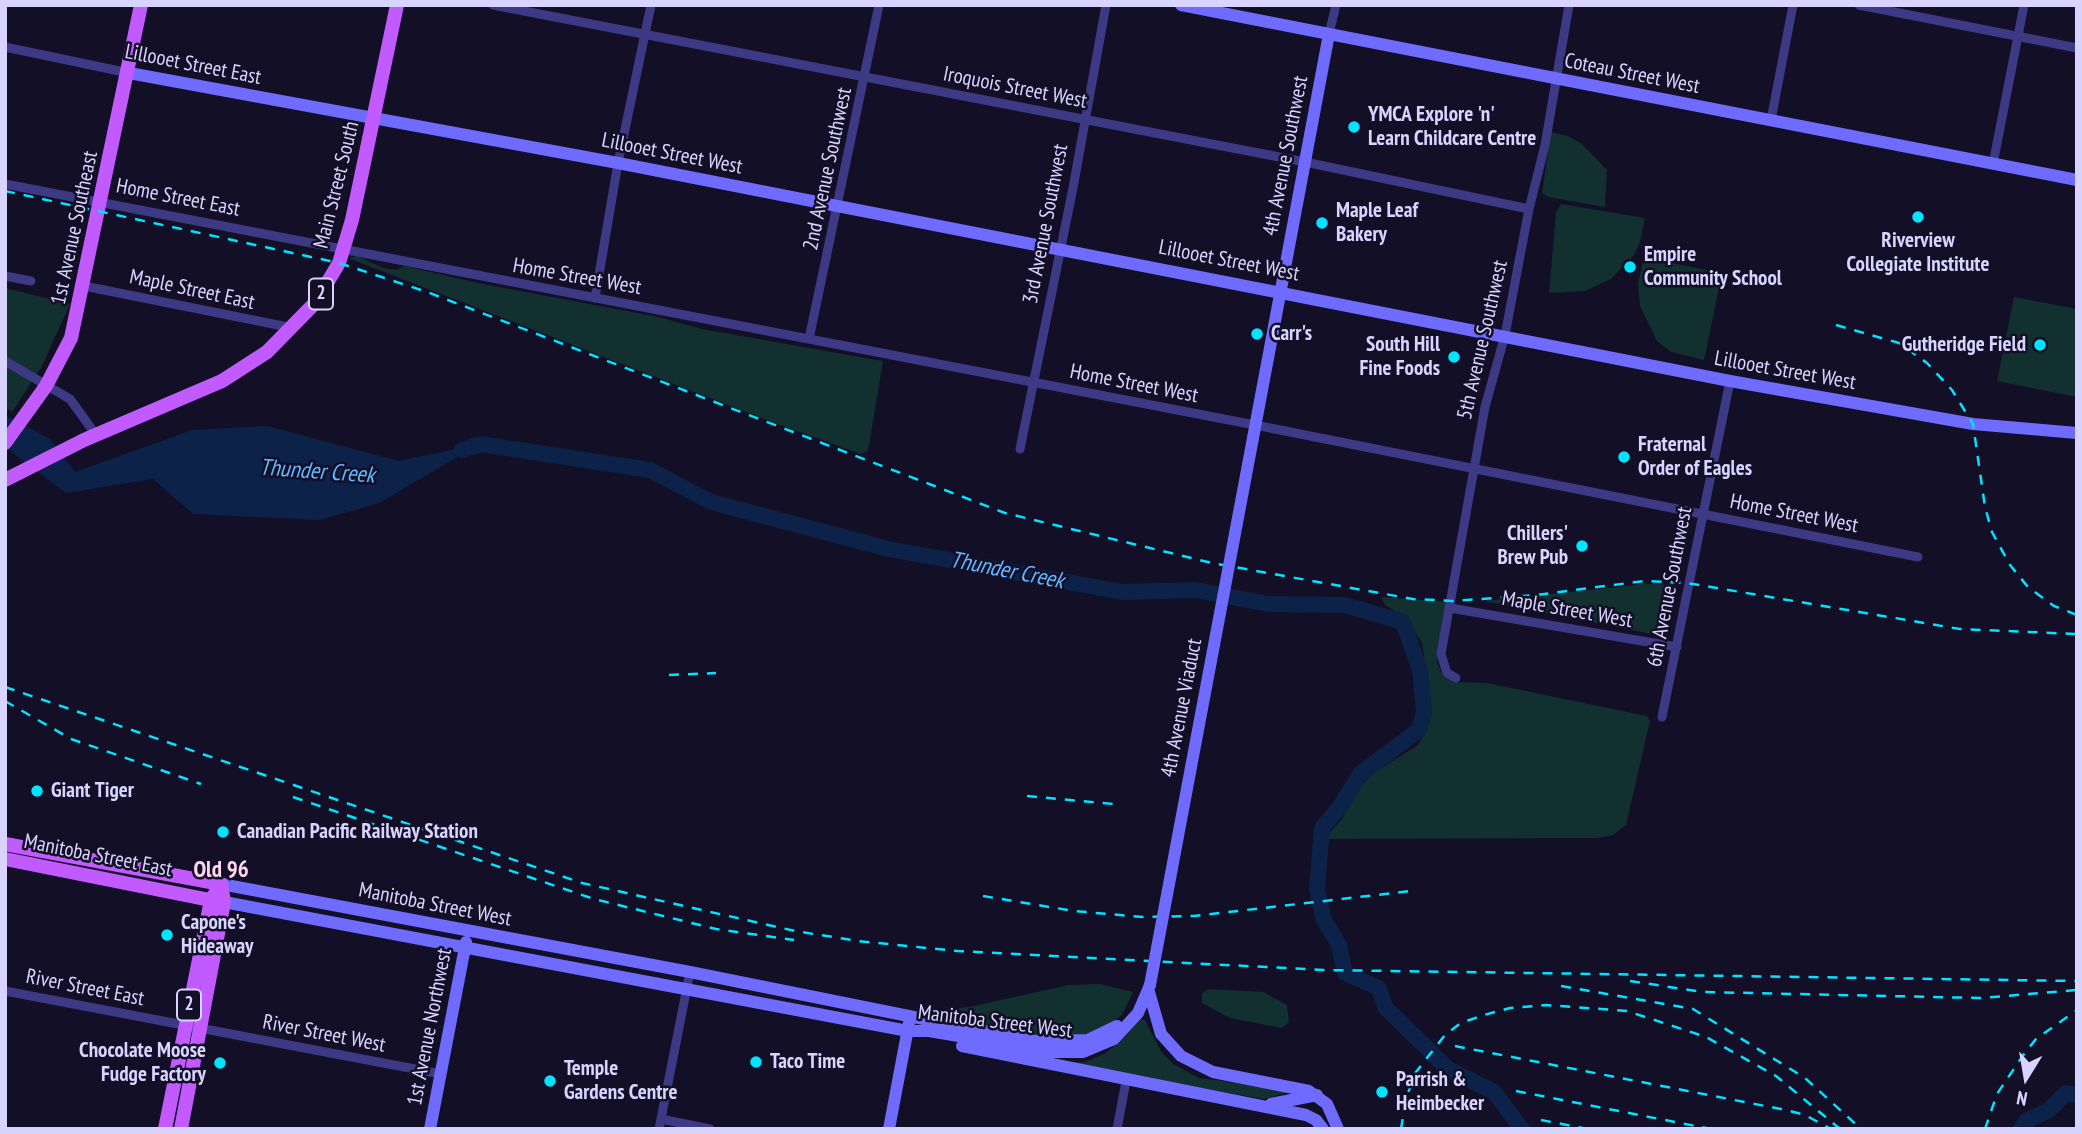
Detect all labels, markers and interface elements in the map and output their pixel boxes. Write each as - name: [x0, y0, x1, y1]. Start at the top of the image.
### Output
- street label: Lillooet Street East: [123, 39, 263, 91]
- street label: Coteau Street West: [1562, 49, 1702, 99]
- street label: Iroquois Street West: [941, 62, 1089, 114]
- street label: 4th Avenue Southwest: [1258, 74, 1314, 238]
- street label: 2nd Avenue Southwest: [798, 85, 858, 253]
- place label: YMCA Explore 'n' Learn Childcare Centre: [1368, 102, 1536, 152]
- street label: Main Street South: [309, 119, 365, 251]
- marker: YMCA Explore 'n' Learn Childcare Centre: [1346, 119, 1362, 135]
- street label: Lillooet Street West: [599, 128, 745, 180]
- street label: 3rd Avenue Southwest: [1018, 142, 1074, 306]
- street label: 1st Avenue Southeast: [46, 149, 104, 307]
- street label: Home Street East: [114, 174, 242, 222]
- place label: Maple Leaf Bakery: [1336, 198, 1418, 248]
- marker: Riverview Collegiate Institute: [1910, 209, 1926, 225]
- marker: Maple Leaf Bakery: [1314, 215, 1330, 231]
- place label: Riverview Collegiate Institute: [1847, 228, 1989, 278]
- street label: Lillooet Street West: [1156, 235, 1302, 287]
- place label: Empire Community School: [1644, 242, 1782, 292]
- street label: Home Street West: [511, 253, 643, 301]
- street label: 5th Avenue Southwest: [1452, 258, 1514, 422]
- marker: Empire Community School: [1622, 259, 1638, 275]
- street label: Maple Street East: [127, 264, 257, 316]
- road number: 2: [309, 278, 333, 310]
- place label: Carr's: [1271, 321, 1312, 347]
- marker: Carr's: [1249, 326, 1265, 342]
- place label: South Hill Fine Foods: [1360, 332, 1440, 382]
- place label: Gutheridge Field: [1902, 332, 2026, 358]
- marker: Gutheridge Field: [2032, 337, 2048, 353]
- street label: Lillooet Street West: [1712, 346, 1858, 396]
- marker: South Hill Fine Foods: [1446, 349, 1462, 365]
- street label: Home Street West: [1068, 359, 1200, 409]
- place label: Fraternal Order of Eagles: [1638, 432, 1752, 482]
- marker: Fraternal Order of Eagles: [1616, 449, 1632, 465]
- water label: Thunder Creek: [258, 454, 376, 490]
- street label: Home Street West: [1728, 489, 1860, 539]
- street label: 6th Avenue Southwest: [1642, 505, 1698, 669]
- place label: Chillers' Brew Pub: [1498, 521, 1568, 571]
- marker: Chillers' Brew Pub: [1574, 538, 1590, 554]
- water label: Thunder Creek: [948, 546, 1066, 596]
- street label: Maple Street West: [1500, 586, 1634, 634]
- street label: 4th Avenue Viaduct: [1156, 637, 1208, 779]
- place label: Giant Tiger: [51, 778, 134, 804]
- marker: Giant Tiger: [29, 783, 45, 799]
- place label: Canadian Pacific Railway Station: [237, 819, 478, 845]
- marker: Canadian Pacific Railway Station: [215, 824, 231, 840]
- street label: Manitoba Street East: [22, 829, 174, 883]
- district label: Old 96: [193, 856, 249, 884]
- street label: Manitoba Street West: [357, 878, 513, 932]
- place label: Capone's Hideaway: [181, 910, 254, 960]
- marker: Capone's Hideaway: [159, 927, 175, 943]
- street label: 1st Avenue Northwest: [402, 946, 458, 1108]
- street label: River Street East: [24, 964, 146, 1012]
- road number: 2: [177, 990, 201, 1021]
- street label: Manitoba Street West: [917, 1000, 1073, 1044]
- street label: River Street West: [260, 1010, 388, 1058]
- place label: Chocolate Moose Fudge Factory: [79, 1038, 206, 1088]
- north arrow: [1991, 1043, 2061, 1113]
- place label: Taco Time: [770, 1049, 845, 1075]
- marker: Taco Time: [748, 1054, 764, 1070]
- marker: Chocolate Moose Fudge Factory: [212, 1055, 228, 1071]
- place label: Temple Gardens Centre: [564, 1056, 677, 1106]
- place label: Parrish & Heimbecker: [1396, 1067, 1484, 1117]
- marker: Temple Gardens Centre: [542, 1073, 558, 1089]
- marker: Parrish & Heimbecker: [1374, 1084, 1390, 1100]
- text: N: [2015, 1086, 2029, 1111]

